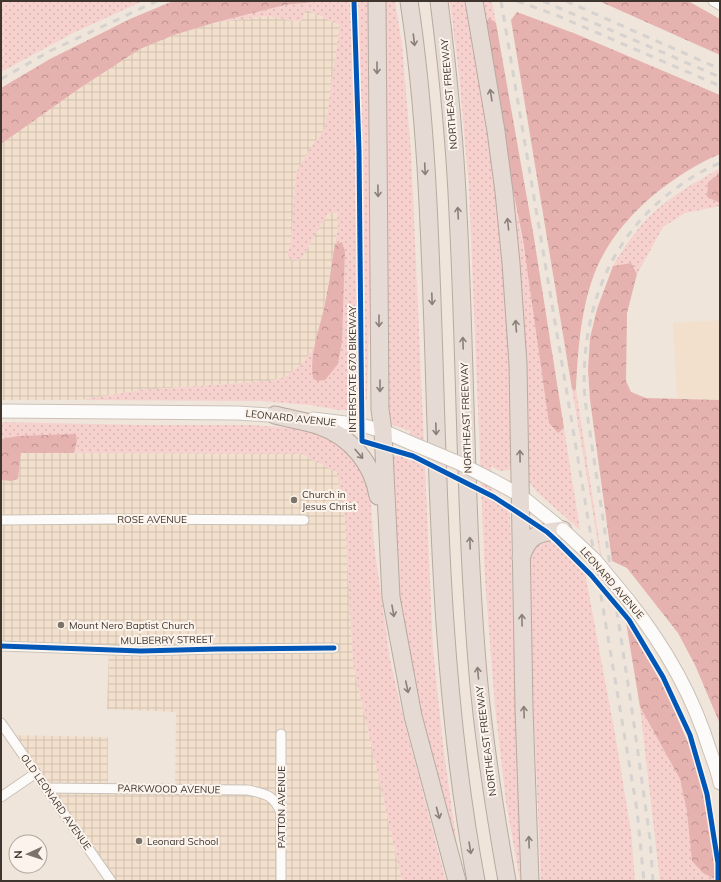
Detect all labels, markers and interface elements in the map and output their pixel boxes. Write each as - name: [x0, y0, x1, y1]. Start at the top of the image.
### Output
- one-way arrow: [410, 33, 418, 46]
- street label: NORTHEAST FREEWAY: [438, 37, 460, 150]
- one-way arrow: [373, 61, 381, 74]
- one-way arrow: [487, 89, 495, 102]
- one-way arrow: [421, 162, 429, 175]
- one-way arrow: [374, 184, 382, 197]
- one-way arrow: [455, 207, 462, 220]
- one-way arrow: [504, 218, 511, 231]
- one-way arrow: [428, 292, 435, 305]
- street label: INTERSTATE 670 BIKEWAY: [346, 305, 359, 432]
- one-way arrow: [375, 314, 383, 327]
- one-way arrow: [512, 320, 519, 333]
- one-way arrow: [459, 337, 467, 350]
- street label: NORTHEAST FREEWAY: [458, 361, 474, 474]
- one-way arrow: [376, 379, 384, 392]
- street label: LEONARD AVENUE: [245, 407, 337, 429]
- one-way arrow: [432, 422, 440, 435]
- one-way arrow: [355, 448, 364, 459]
- one-way arrow: [516, 450, 523, 463]
- place label: Church in Jesus Christ: [302, 488, 357, 513]
- marker: Church in Jesus Christ: [289, 495, 299, 505]
- street label: ROSE AVENUE: [117, 513, 187, 526]
- one-way arrow: [466, 537, 474, 550]
- street label: LEONARD AVENUE: [577, 544, 647, 622]
- one-way arrow: [389, 604, 397, 617]
- one-way arrow: [518, 614, 526, 627]
- place label: Mount Nero Baptist Church: [69, 619, 194, 632]
- marker: Mount Nero Baptist Church: [56, 620, 66, 630]
- street label: MULBERRY STREET: [120, 633, 214, 647]
- one-way arrow: [474, 667, 481, 680]
- one-way arrow: [404, 680, 412, 693]
- street label: NORTHEAST FREEWAY: [473, 684, 499, 797]
- one-way arrow: [520, 706, 528, 719]
- street label: OLD LEONARD AVENUE: [18, 751, 94, 853]
- street label: PATTON AVENUE: [275, 766, 288, 848]
- street label: PARKWOOD AVENUE: [117, 782, 221, 796]
- one-way arrow: [435, 806, 443, 819]
- north arrow: [8, 834, 48, 874]
- place label: Leonard School: [147, 835, 218, 848]
- marker: Leonard School: [134, 836, 144, 846]
- one-way arrow: [525, 836, 533, 849]
- one-way arrow: [466, 841, 474, 854]
- text: N: [11, 850, 25, 859]

